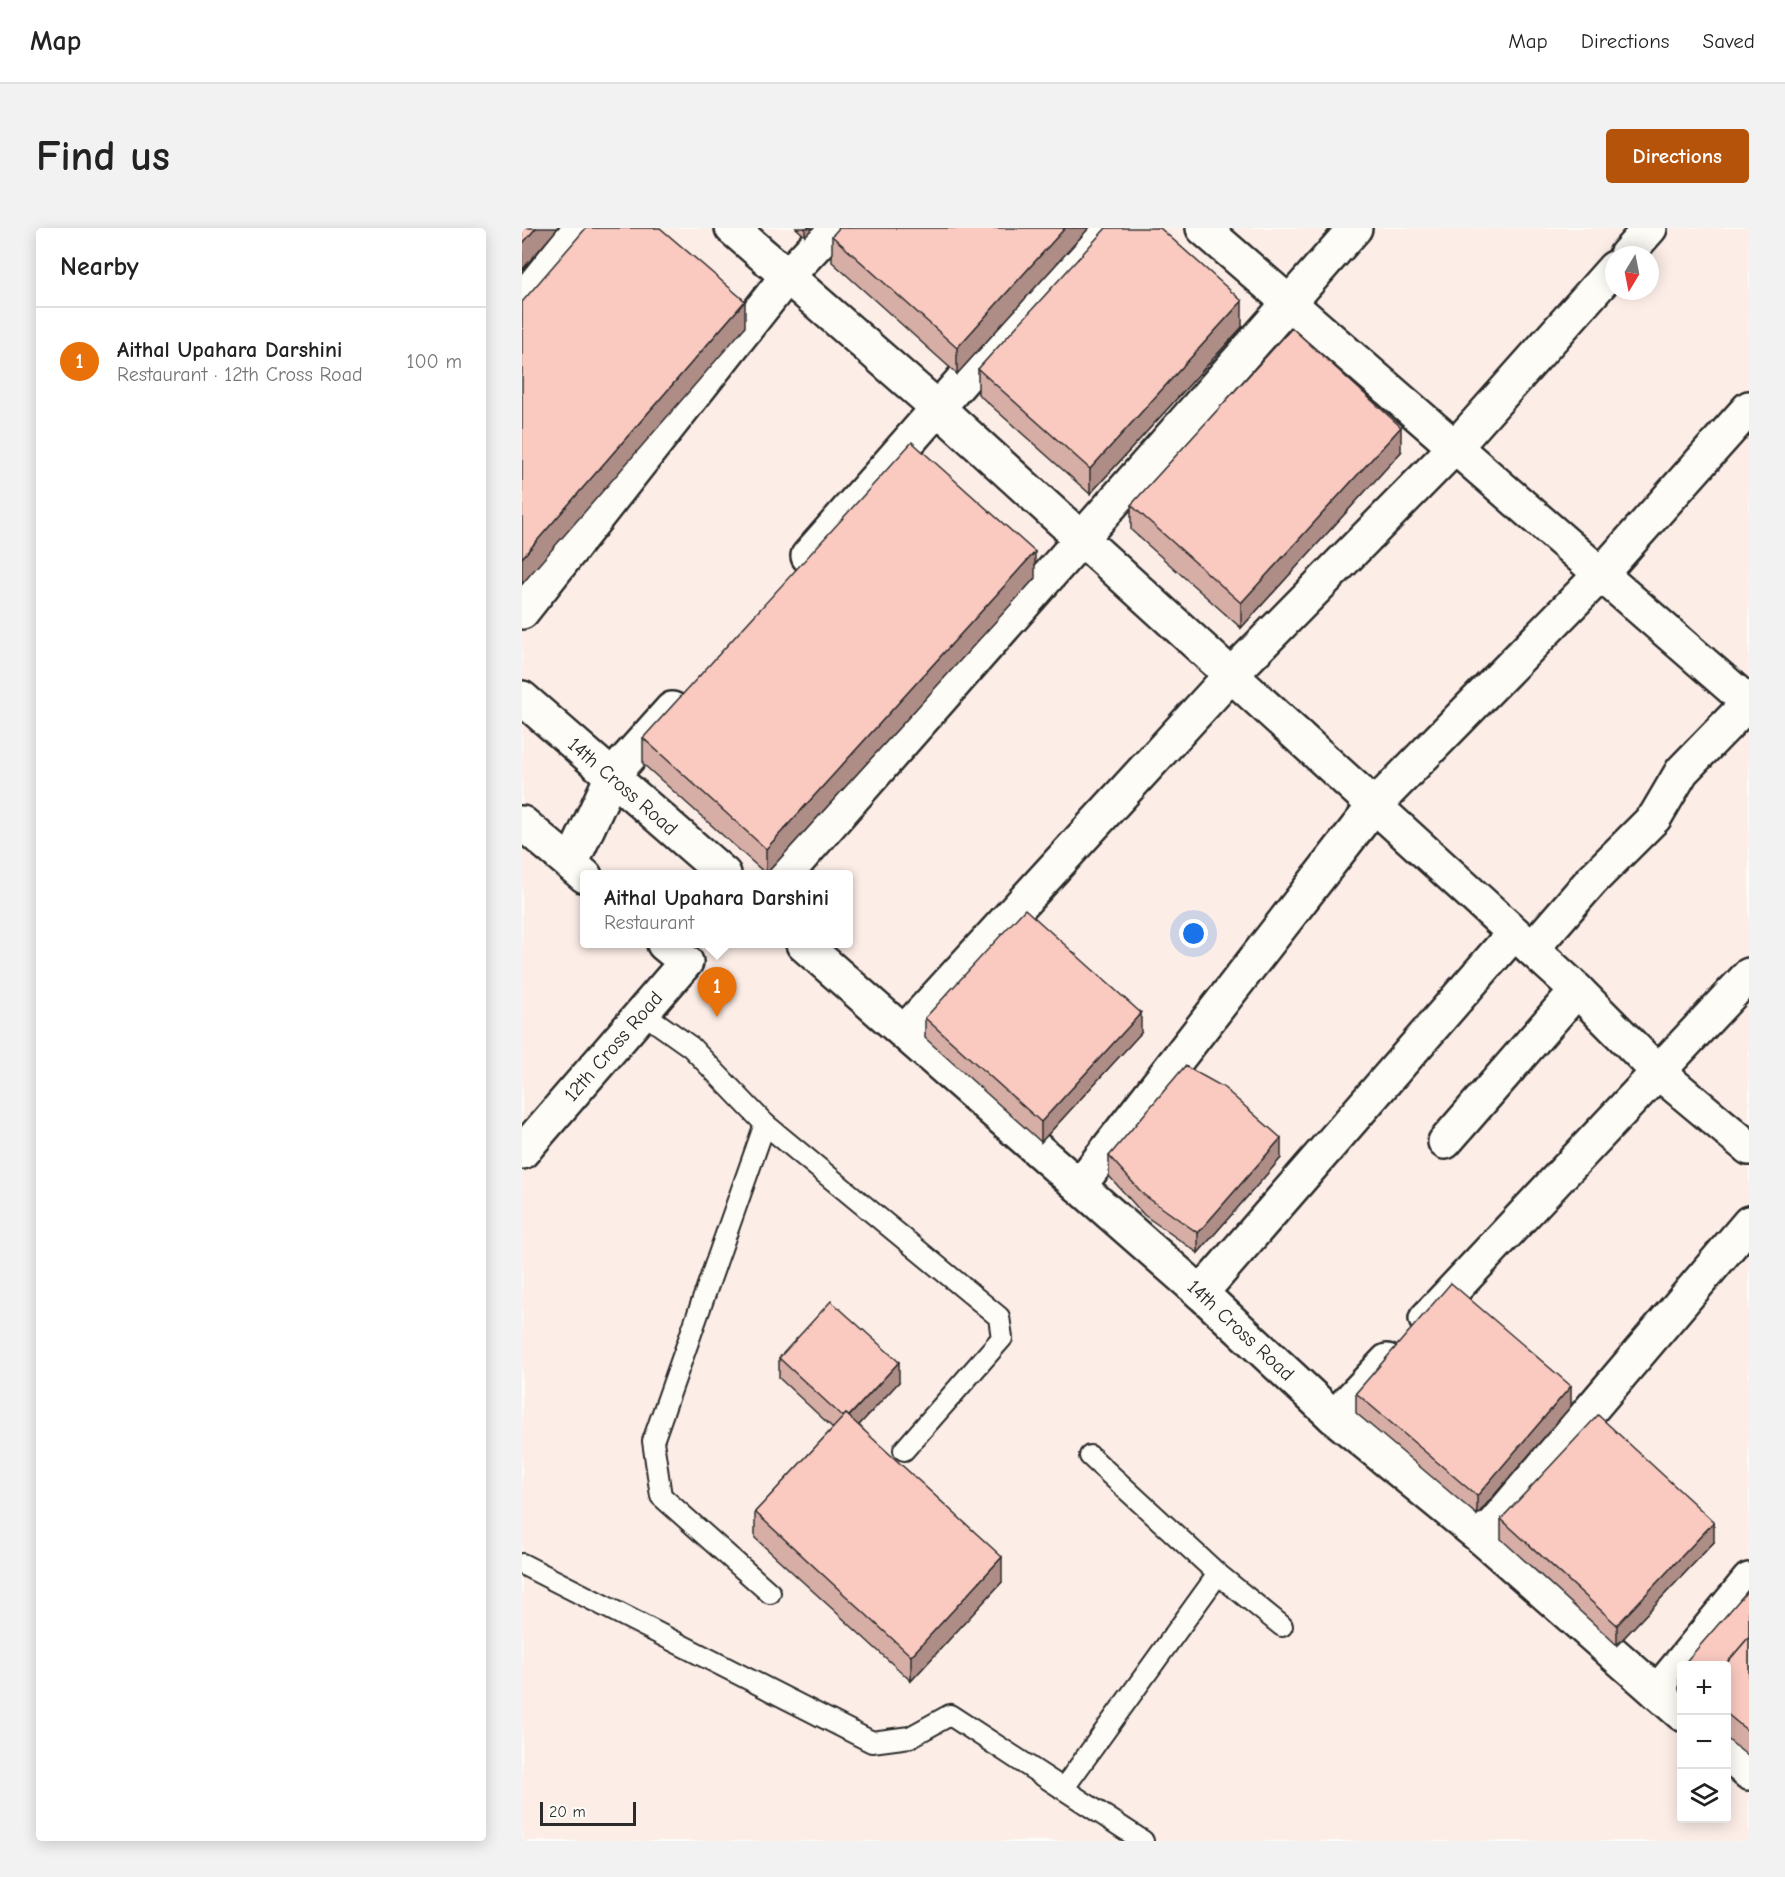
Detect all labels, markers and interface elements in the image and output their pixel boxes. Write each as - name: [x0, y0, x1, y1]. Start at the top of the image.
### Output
- text: Map: [30, 25, 81, 57]
- text: Map: [1508, 29, 1548, 53]
- text: Directions: [1581, 29, 1670, 53]
- text: Saved: [1703, 29, 1755, 53]
- button: Directions: [1606, 129, 1749, 183]
- text: Find us: [36, 132, 170, 181]
- north arrow: [1605, 246, 1659, 300]
- text: Nearby: [60, 252, 139, 282]
- text: Aithal Upahara Darshini: [117, 337, 342, 363]
- text: 1: [76, 350, 83, 373]
- text: 100 m: [407, 350, 462, 373]
- text: Restaurant · 12th Cross Road: [117, 363, 363, 386]
- street label: 14th Cross Road: [563, 733, 682, 840]
- popup: [580, 870, 853, 948]
- text: Aithal Upahara Darshini: [604, 885, 829, 911]
- text: Restaurant: [604, 911, 694, 934]
- your location: [1179, 919, 1208, 948]
- pin: 1: [698, 968, 736, 1017]
- street label: 12th Cross Road: [559, 987, 667, 1106]
- street label: 14th Cross Road: [1183, 1275, 1299, 1386]
- map controls: [1677, 1661, 1731, 1823]
- button: +: [1677, 1661, 1731, 1715]
- button: −: [1677, 1715, 1731, 1769]
- button: layers: [1677, 1769, 1731, 1823]
- scale bar: [540, 1799, 636, 1826]
- text: 20 m: [549, 1803, 586, 1821]

